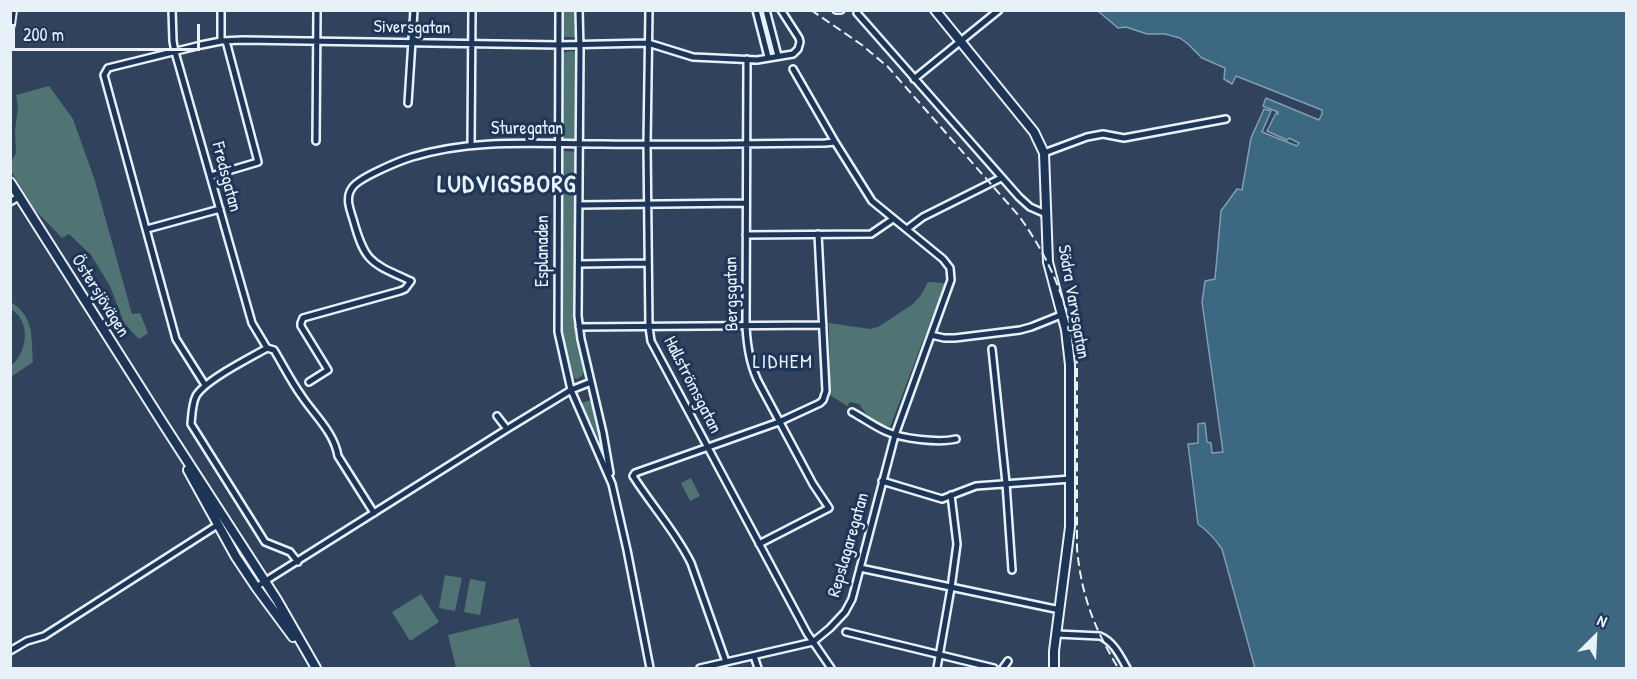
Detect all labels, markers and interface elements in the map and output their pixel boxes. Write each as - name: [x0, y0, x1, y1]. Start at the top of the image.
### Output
- scale bar: [15, 12, 202, 50]
- street label: Siversgatan: [373, 17, 451, 39]
- text: 200 m: [23, 22, 64, 47]
- street label: Sturegatan: [491, 118, 563, 140]
- street label: Fredsgatan: [206, 140, 246, 214]
- district label: LUDVIGSBORG: [437, 172, 577, 200]
- street label: Esplanaden: [532, 215, 554, 287]
- street label: Södra Varvsgatan: [1052, 243, 1094, 361]
- street label: Östersjövägen: [66, 251, 134, 341]
- street label: Bergsgatan: [721, 257, 743, 331]
- street label: Hallströmsgatan: [658, 333, 726, 437]
- district label: LIDHEM: [753, 351, 813, 375]
- street label: Repslagaregatan: [824, 490, 874, 600]
- north arrow: [1565, 607, 1625, 667]
- text: N: [1594, 609, 1611, 632]

